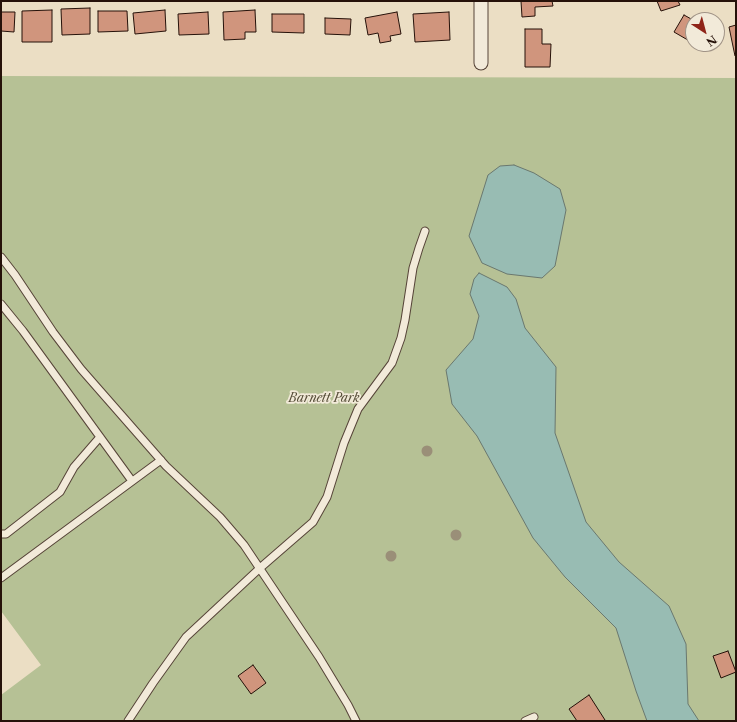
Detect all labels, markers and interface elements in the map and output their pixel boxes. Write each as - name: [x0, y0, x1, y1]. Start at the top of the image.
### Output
- north arrow: [685, 12, 725, 52]
- text: N: [703, 32, 719, 49]
- park label: Barnett Park: [289, 392, 359, 406]

